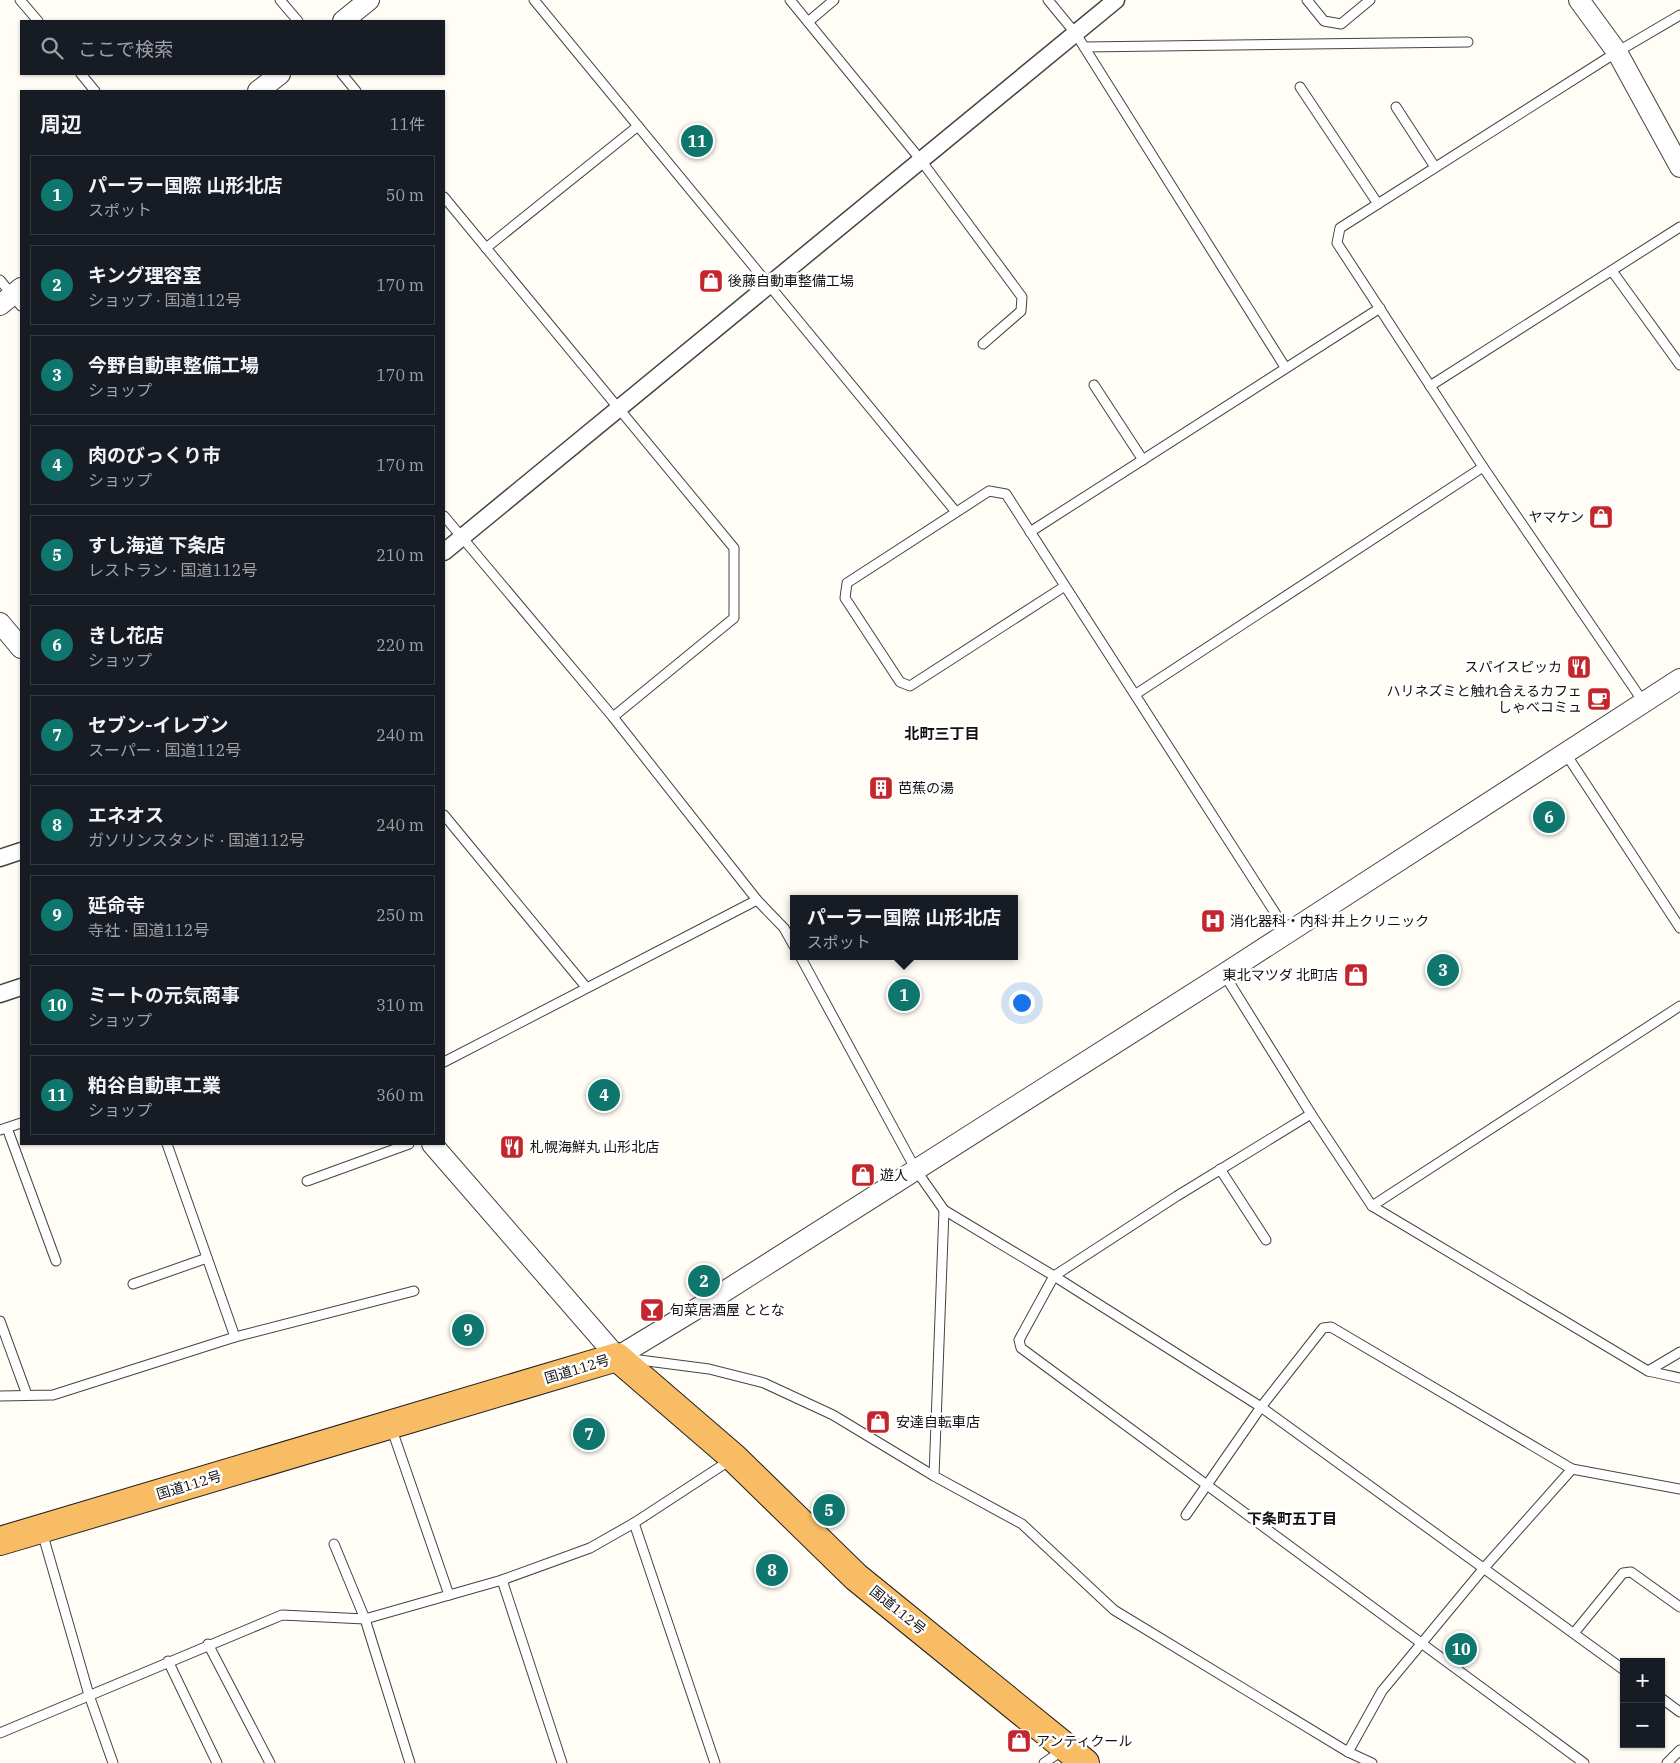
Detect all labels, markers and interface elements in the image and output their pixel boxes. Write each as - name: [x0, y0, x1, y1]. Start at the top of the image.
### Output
- search box: [20, 20, 445, 75]
- icon: search: [38, 34, 66, 62]
- text: ここで検索: [78, 37, 173, 61]
- text: 周辺: [40, 110, 82, 138]
- text: 11件: [390, 114, 425, 134]
- pin: 11: [681, 122, 713, 160]
- text: パーラー国際 山形北店: [88, 173, 282, 197]
- text: 1: [52, 185, 62, 205]
- text: 50 m: [386, 185, 424, 205]
- text: スポット: [88, 200, 152, 220]
- text: キング理容室: [88, 263, 201, 287]
- shop icon: 後藤自動車整備工場: [698, 268, 724, 294]
- place label: 後藤自動車整備工場: [728, 272, 854, 290]
- text: 2: [52, 275, 62, 295]
- text: 170 m: [376, 275, 424, 295]
- text: ショップ · 国道112号: [88, 290, 241, 310]
- text: 今野自動車整備工場: [88, 353, 259, 377]
- text: 3: [52, 365, 62, 385]
- text: 170 m: [376, 365, 424, 385]
- text: ショップ: [88, 380, 152, 400]
- text: 肉のびっくり市: [88, 443, 221, 467]
- text: 4: [52, 455, 62, 475]
- text: 170 m: [376, 455, 424, 475]
- text: ショップ: [88, 470, 152, 490]
- shop icon: ヤマケン: [1588, 504, 1614, 530]
- place label: ヤマケン: [1528, 508, 1584, 526]
- text: すし海道 下条店: [88, 533, 225, 557]
- text: 5: [52, 545, 62, 565]
- text: 210 m: [376, 545, 424, 565]
- text: レストラン · 国道112号: [88, 560, 257, 580]
- text: きし花店: [88, 623, 164, 647]
- text: 6: [52, 635, 62, 655]
- text: 220 m: [376, 635, 424, 655]
- text: ショップ: [88, 650, 152, 670]
- restaurant icon: スパイスピッカ: [1566, 654, 1592, 680]
- place label: スパイスピッカ: [1464, 658, 1562, 676]
- place label: ハリネズミと触れ合えるカフェ しゃべコミュ: [1386, 682, 1582, 716]
- cafe icon: ハリネズミと触れ合えるカフェ しゃべコミュ: [1586, 686, 1612, 712]
- text: セブン-イレブン: [88, 713, 229, 737]
- district label: 北町三丁目: [904, 724, 980, 743]
- text: 7: [52, 725, 62, 745]
- text: 240 m: [376, 725, 424, 745]
- text: スーパー · 国道112号: [88, 740, 241, 760]
- building icon: 芭蕉の湯: [868, 775, 894, 801]
- place label: 芭蕉の湯: [898, 779, 954, 797]
- pin: 6: [1533, 798, 1565, 836]
- text: エネオス: [88, 803, 164, 827]
- text: 8: [52, 815, 62, 835]
- text: 240 m: [376, 815, 424, 835]
- text: ガソリンスタンド · 国道112号: [88, 830, 305, 850]
- text: 延命寺: [88, 893, 145, 917]
- popup: [790, 895, 1018, 960]
- text: 9: [52, 905, 62, 925]
- text: 250 m: [376, 905, 424, 925]
- text: パーラー国際 山形北店: [807, 905, 1001, 929]
- hospital icon: 消化器科・内科 井上クリニック: [1200, 908, 1226, 934]
- place label: 消化器科・内科 井上クリニック: [1230, 912, 1429, 930]
- text: 寺社 · 国道112号: [88, 920, 209, 940]
- text: スポット: [807, 932, 871, 952]
- pin: 3: [1427, 951, 1459, 989]
- shop icon: 東北マツダ 北町店: [1343, 962, 1369, 988]
- place label: 東北マツダ 北町店: [1223, 966, 1338, 984]
- pin: 1: [888, 976, 920, 1014]
- text: ミートの元気商事: [88, 983, 240, 1007]
- your location: [1009, 990, 1035, 1016]
- text: 10: [47, 995, 67, 1015]
- text: 310 m: [376, 995, 424, 1015]
- text: ショップ: [88, 1010, 152, 1030]
- text: 粕谷自動車工業: [88, 1073, 221, 1097]
- pin: 4: [588, 1076, 620, 1114]
- text: 11: [47, 1085, 67, 1105]
- text: 360 m: [376, 1085, 424, 1105]
- text: ショップ: [88, 1100, 152, 1120]
- restaurant icon: 札幌海鮮丸 山形北店: [499, 1134, 525, 1160]
- place label: 札幌海鮮丸 山形北店: [530, 1138, 659, 1156]
- shop icon: 遊人: [850, 1162, 876, 1188]
- place label: 遊人: [880, 1166, 908, 1184]
- pin: 2: [688, 1262, 720, 1300]
- bar icon: 旬菜居酒屋 ととな: [639, 1297, 665, 1323]
- place label: 旬菜居酒屋 ととな: [670, 1301, 785, 1319]
- pin: 9: [452, 1311, 484, 1349]
- street label: 国道112号: [542, 1351, 612, 1387]
- shop icon: 安達自転車店: [865, 1409, 891, 1435]
- place label: 安達自転車店: [896, 1413, 980, 1431]
- pin: 7: [573, 1415, 605, 1453]
- street label: 国道112号: [154, 1467, 224, 1503]
- pin: 5: [813, 1491, 845, 1529]
- district label: 下条町五丁目: [1247, 1509, 1337, 1528]
- pin: 8: [756, 1551, 788, 1589]
- street label: 国道112号: [866, 1582, 930, 1638]
- pin: 10: [1445, 1630, 1477, 1668]
- map controls: [1620, 1658, 1665, 1748]
- button: +: [1620, 1658, 1665, 1703]
- button: −: [1620, 1703, 1665, 1748]
- shop icon: アンティクール: [1006, 1728, 1032, 1754]
- place label: アンティクール: [1036, 1732, 1133, 1750]

